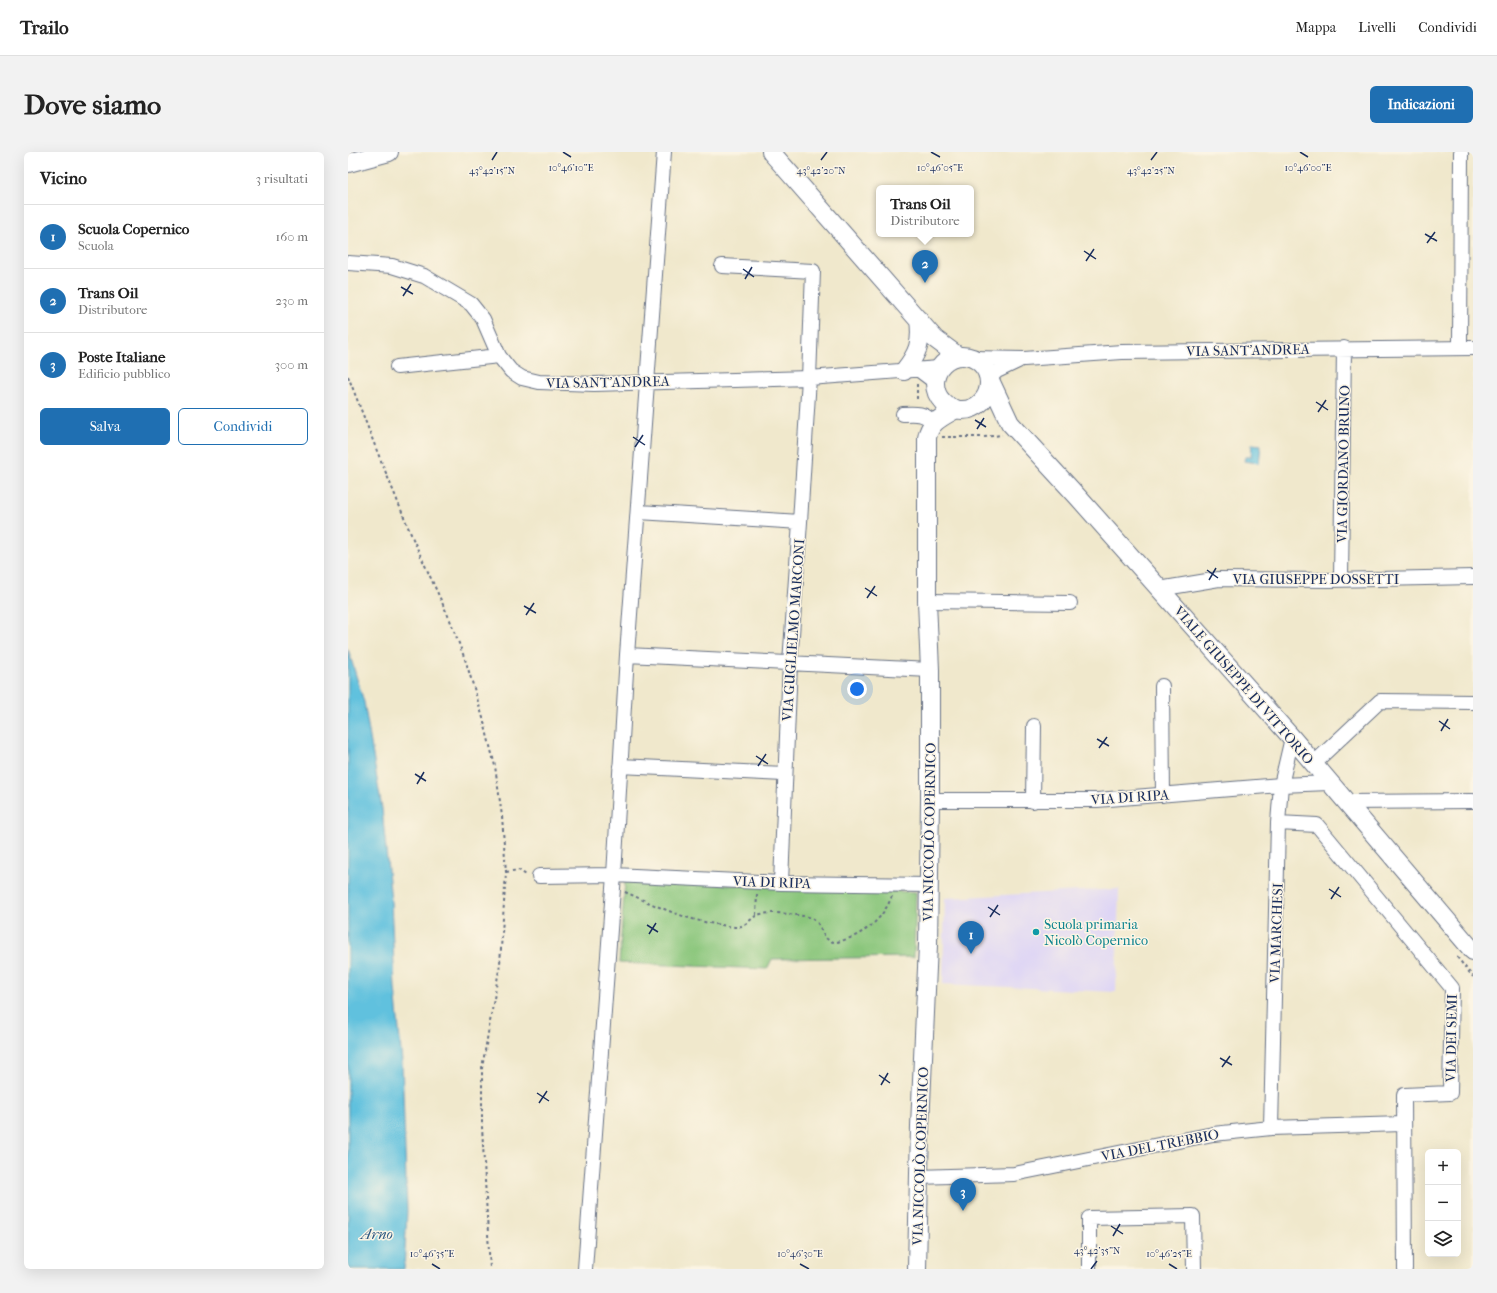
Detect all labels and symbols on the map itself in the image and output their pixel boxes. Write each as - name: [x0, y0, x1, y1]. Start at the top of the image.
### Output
- text: 10°46'10"E: [548, 162, 594, 174]
- text: 10°46'05"E: [917, 162, 963, 174]
- text: 10°46'00"E: [1284, 162, 1332, 174]
- text: 43°42'15"N: [469, 165, 515, 177]
- text: 43°42'20"N: [797, 165, 846, 177]
- text: 43°42'25"N: [1127, 165, 1175, 177]
- pin: 2: [912, 250, 938, 283]
- street label: VIA SANT'ANDREA: [1185, 341, 1311, 360]
- street label: VIA SANT'ANDREA: [545, 373, 671, 392]
- street label: VIA GIORDANO BRUNO: [1334, 385, 1353, 544]
- street label: VIA GUGLIELMO MARCONI: [779, 538, 808, 723]
- street label: VIA GIUSEPPE DOSSETTI: [1232, 571, 1400, 588]
- street label: VIALE GIUSEPPE DI VITTORIO: [1170, 602, 1317, 768]
- your location: [847, 679, 867, 699]
- street label: VIA NICCOLÒ COPERNICO: [918, 742, 940, 923]
- street label: VIA DI RIPA: [1089, 786, 1171, 809]
- street label: VIA DI RIPA: [732, 873, 812, 892]
- street label: VIA MARCHESI: [1266, 882, 1287, 984]
- place label: Scuola primaria Nicolò Copernico: [1044, 916, 1148, 949]
- pin: 1: [958, 921, 984, 954]
- marker: Scuola primaria Nicolò Copernico: [1031, 927, 1041, 937]
- street label: VIA DEI SEMI: [1442, 993, 1461, 1083]
- street label: VIA NICCOLÒ COPERNICO: [908, 1066, 932, 1247]
- street label: VIA DEL TREBBIO: [1099, 1126, 1220, 1165]
- pin: 3: [950, 1178, 976, 1211]
- water label: Arno: [359, 1225, 393, 1243]
- text: 43°42'35"N: [1074, 1245, 1121, 1257]
- text: 10°46'35"E: [410, 1248, 454, 1260]
- text: 10°46'30"E: [777, 1248, 823, 1260]
- text: 10°46'25"E: [1146, 1248, 1192, 1260]

